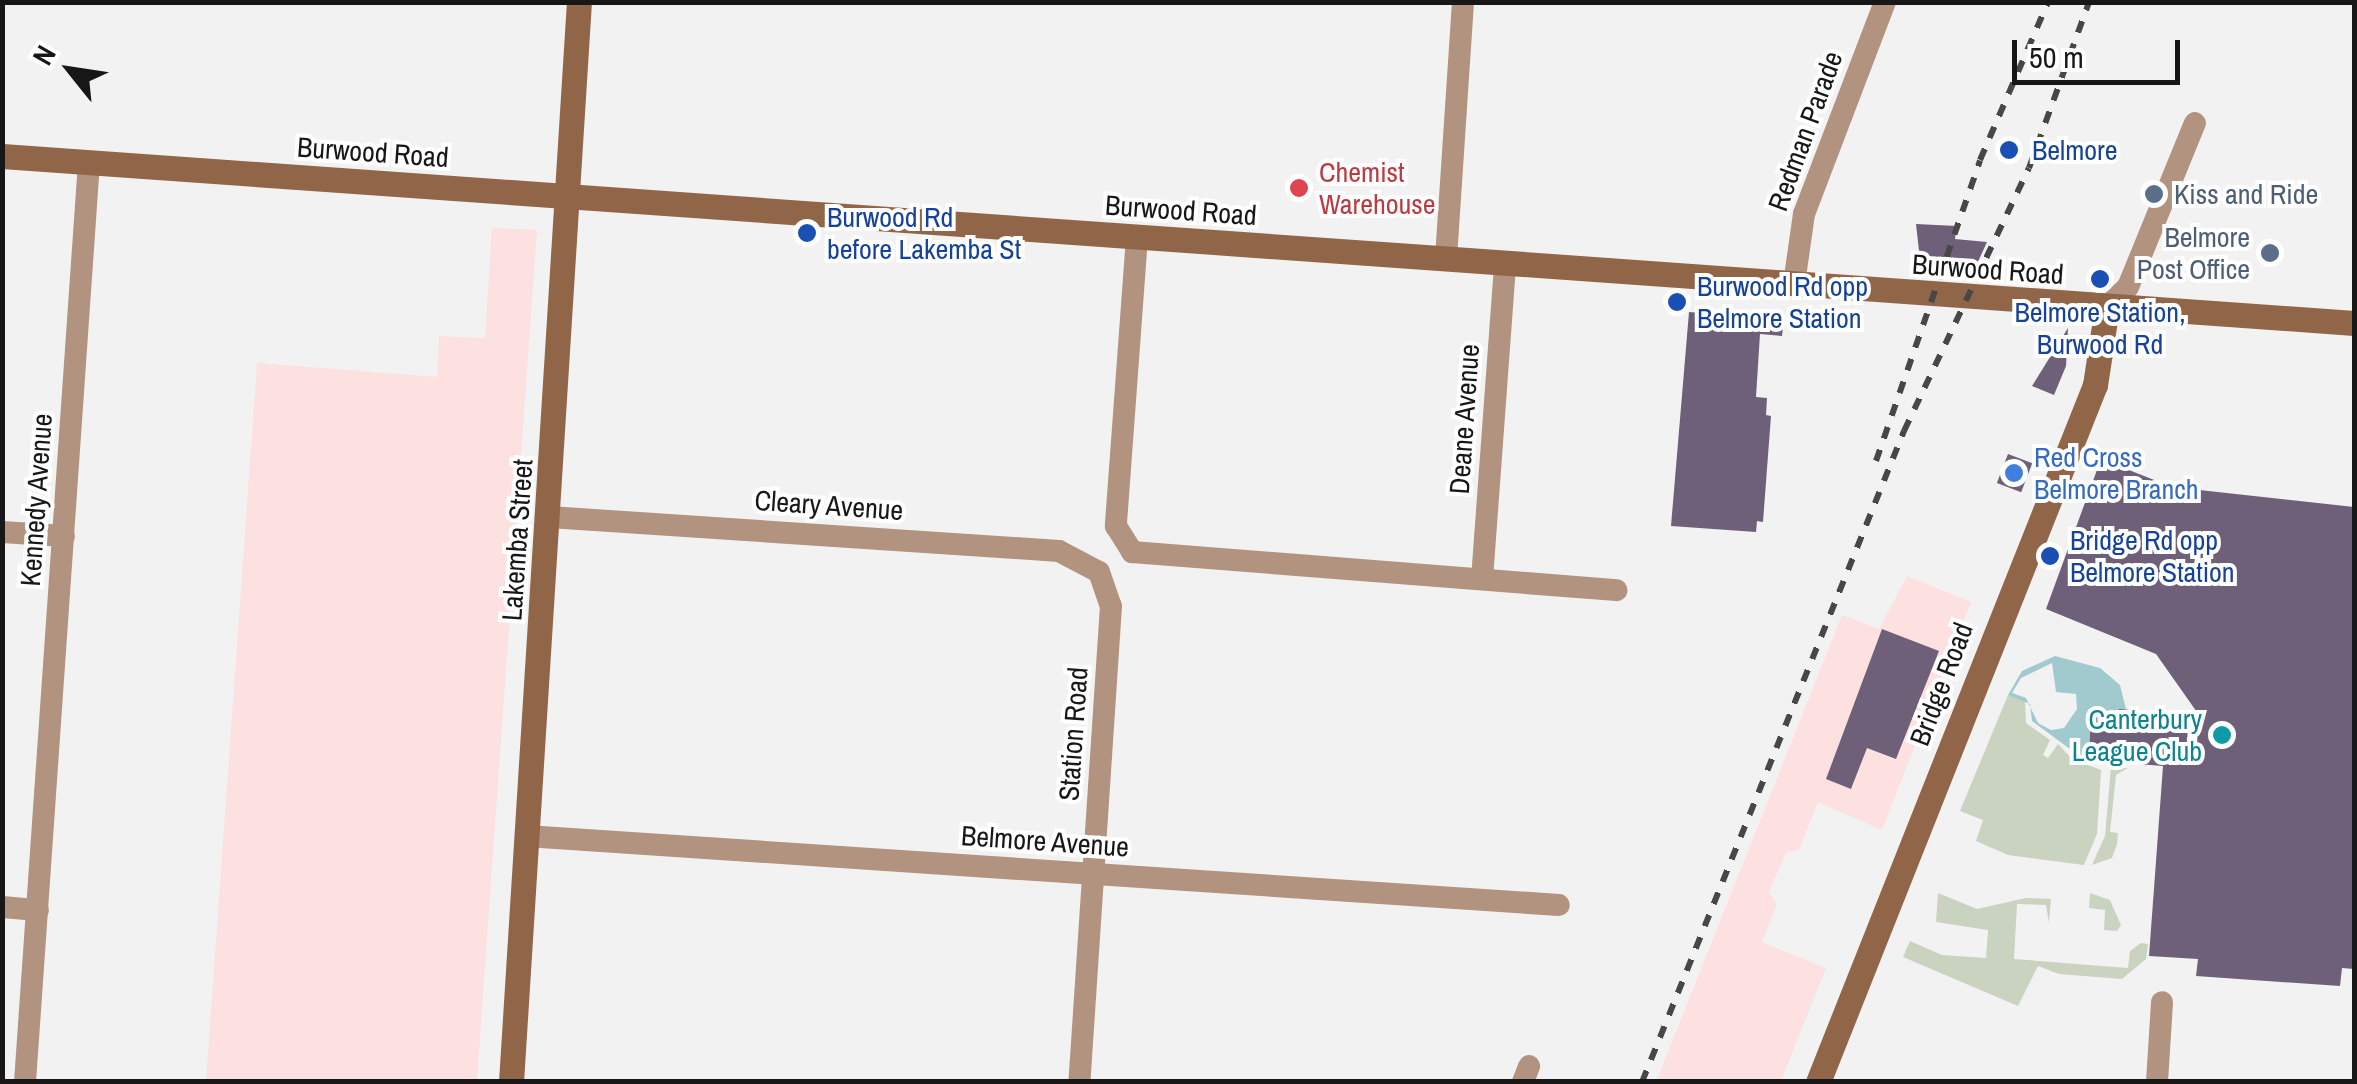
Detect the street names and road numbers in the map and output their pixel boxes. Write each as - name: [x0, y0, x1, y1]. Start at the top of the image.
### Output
- street label: Redman Parade: [1761, 47, 1849, 215]
- street label: Burwood Road: [296, 130, 450, 174]
- street label: Burwood Road: [1104, 188, 1258, 232]
- street label: Burwood Road: [1911, 247, 2065, 291]
- street label: Deane Avenue: [1442, 342, 1486, 496]
- street label: Kennedy Avenue: [13, 412, 59, 588]
- street label: Lakemba Street: [495, 458, 539, 622]
- street label: Cleary Avenue: [753, 483, 905, 527]
- street label: Bridge Road: [1902, 618, 1980, 750]
- street label: Station Road: [1052, 666, 1094, 802]
- street label: Belmore Avenue: [959, 818, 1131, 864]

